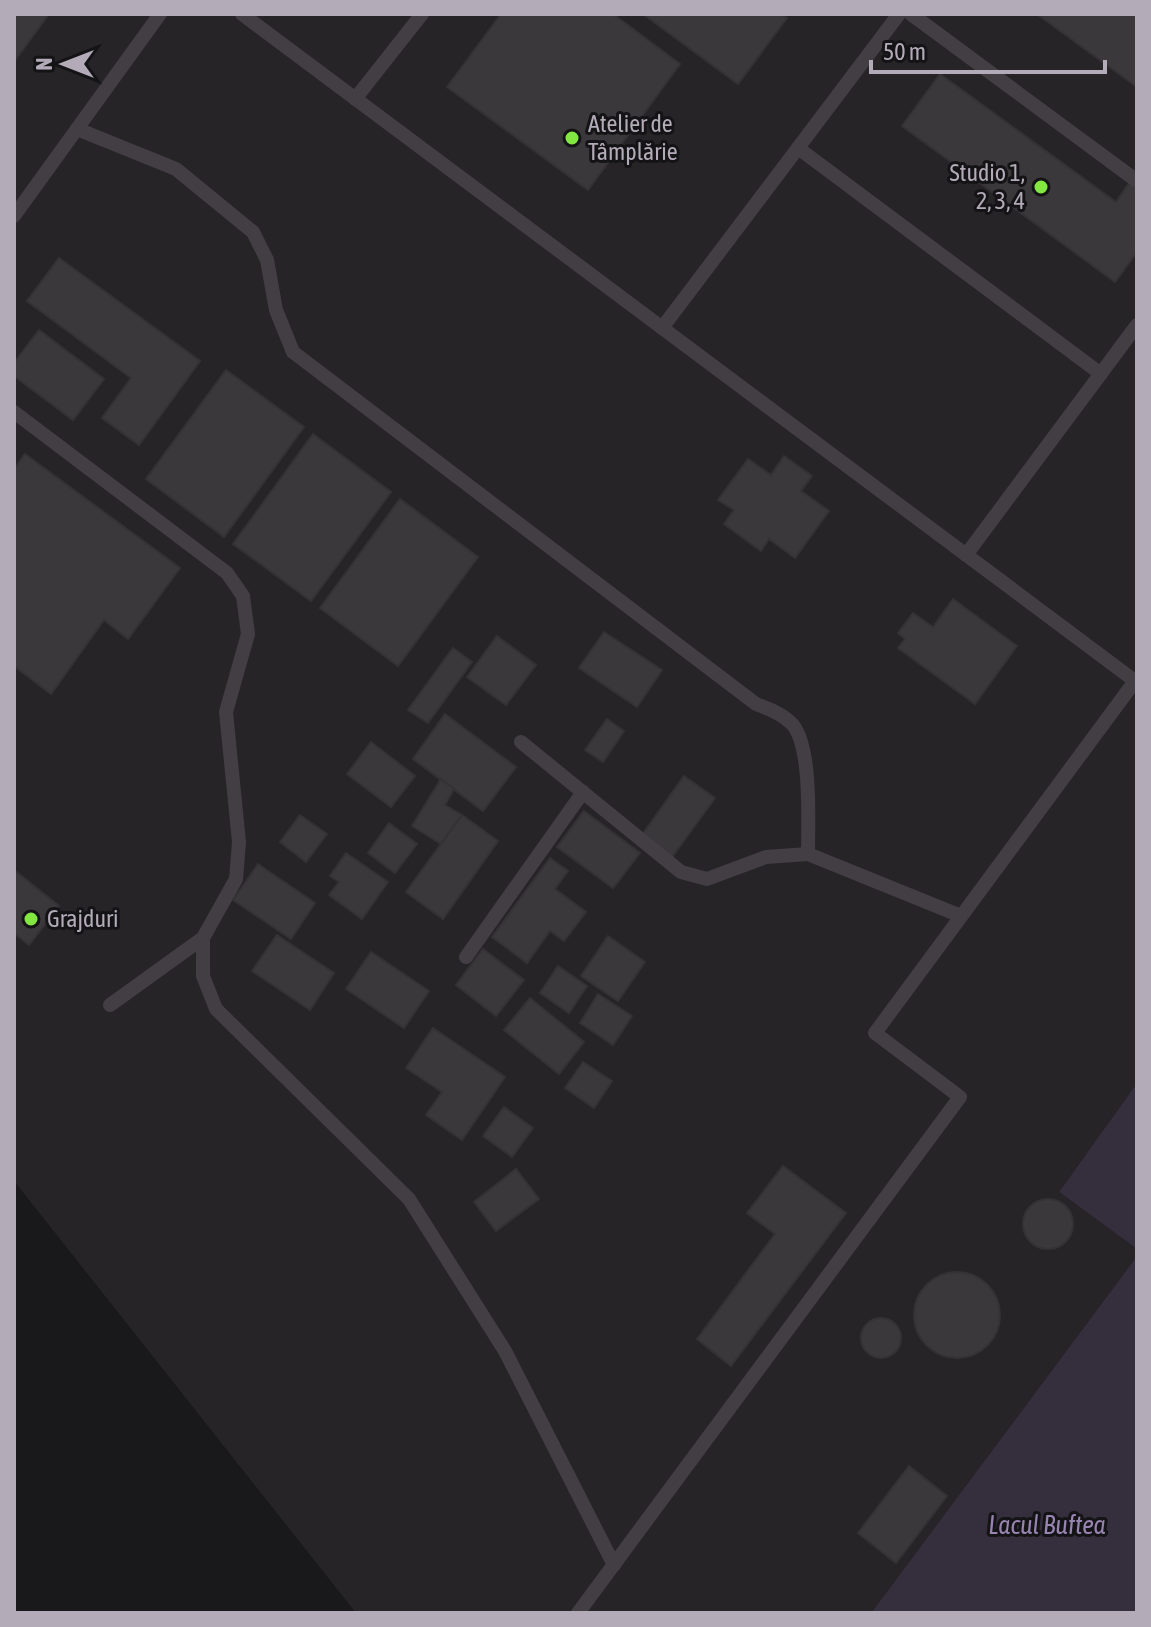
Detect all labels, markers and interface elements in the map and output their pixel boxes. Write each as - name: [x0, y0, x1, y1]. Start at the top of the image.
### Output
- north arrow: [24, 24, 104, 104]
- scale bar: [871, 24, 1105, 74]
- text: 50 m: [883, 38, 926, 65]
- text: N: [31, 58, 57, 70]
- place label: Atelier de Tâmplărie: [588, 110, 678, 165]
- marker: Atelier de Tâmplărie: [563, 129, 581, 147]
- place label: Studio 1, 2, 3, 4: [949, 159, 1025, 214]
- marker: Studio 1, 2, 3, 4: [1032, 178, 1050, 196]
- place label: Grajduri: [47, 905, 119, 932]
- marker: Grajduri: [22, 910, 40, 928]
- water label: Lacul Buftea: [988, 1510, 1106, 1540]

